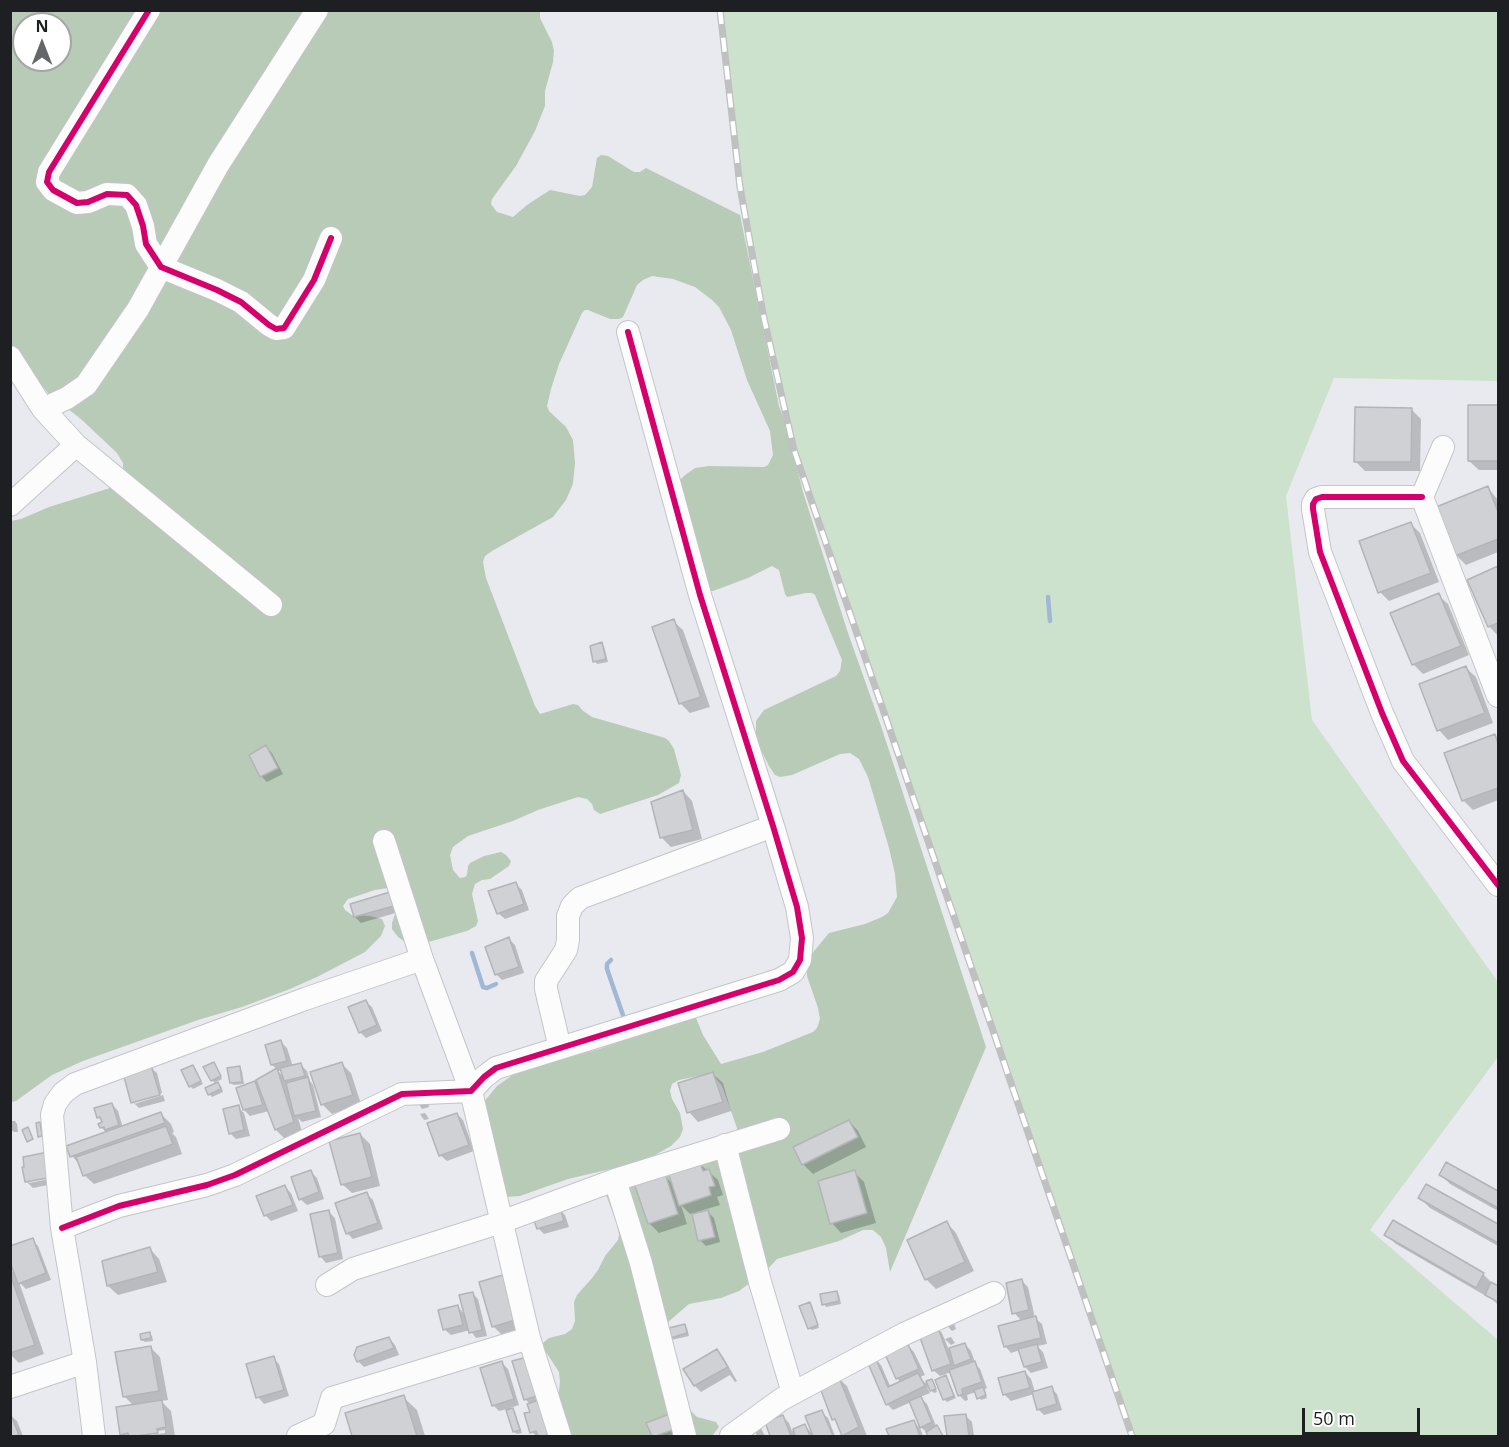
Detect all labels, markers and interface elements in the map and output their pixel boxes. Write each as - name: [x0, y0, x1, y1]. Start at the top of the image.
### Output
- north arrow: [12, 12, 72, 72]
- text: N: [35, 15, 49, 37]
- scale bar: [1305, 1396, 1424, 1434]
- text: 50 m: [1313, 1406, 1355, 1430]

